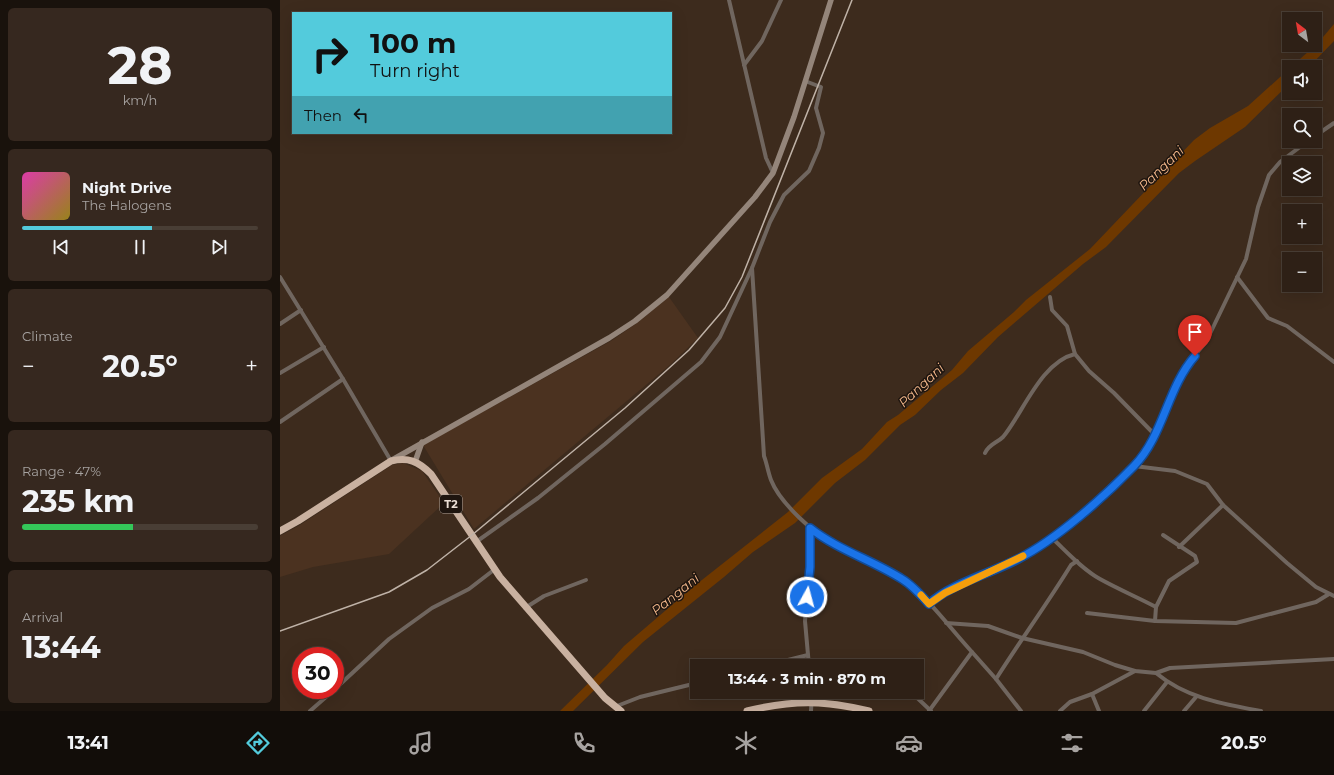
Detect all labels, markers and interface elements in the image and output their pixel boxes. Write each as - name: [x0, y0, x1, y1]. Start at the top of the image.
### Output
- north arrow: [1282, 12, 1322, 52]
- map controls: [1282, 12, 1322, 292]
- text: 100 m: [370, 26, 456, 60]
- icon: right: [304, 28, 356, 80]
- text: 28: [107, 34, 173, 97]
- text: Turn right: [370, 60, 460, 82]
- button: sound: [1282, 60, 1322, 100]
- text: km/h: [123, 92, 157, 108]
- icon: left: [350, 104, 372, 126]
- text: Then: [304, 106, 342, 125]
- button: search: [1282, 108, 1322, 148]
- water label: Pangani: [1135, 142, 1187, 193]
- button: layers: [1282, 156, 1322, 196]
- text: Night Drive: [82, 178, 172, 197]
- text: The Halogens: [82, 197, 171, 213]
- button: +: [1282, 204, 1322, 244]
- icon: previous: [50, 236, 72, 258]
- icon: pause: [129, 236, 151, 258]
- icon: next: [208, 236, 230, 258]
- button: −: [1282, 252, 1322, 292]
- pin: [1178, 315, 1212, 356]
- icon: arrive: [1184, 321, 1206, 343]
- text: Climate: [22, 328, 73, 344]
- text: 20.5°: [102, 348, 178, 385]
- text: −: [22, 353, 35, 380]
- text: +: [245, 353, 258, 380]
- water label: Pangani: [895, 359, 948, 410]
- text: Range · 47%: [22, 463, 101, 479]
- text: 235 km: [22, 483, 135, 520]
- road number: T2: [440, 495, 462, 513]
- water label: Pangani: [648, 570, 702, 618]
- position arrow: [786, 576, 828, 618]
- text: Arrival: [22, 609, 63, 625]
- text: 13:44: [22, 629, 101, 666]
- speed limit sign: 30: [292, 647, 344, 699]
- text: 13:44 · 3 min · 870 m: [728, 669, 886, 688]
- icon: directions: [244, 729, 272, 757]
- icon: music: [407, 729, 435, 757]
- icon: phone: [570, 729, 598, 757]
- icon: climate: [732, 729, 760, 757]
- icon: car: [895, 729, 923, 757]
- icon: filters: [1058, 729, 1086, 757]
- text: 13:41: [67, 732, 109, 754]
- text: 20.5°: [1221, 732, 1267, 754]

